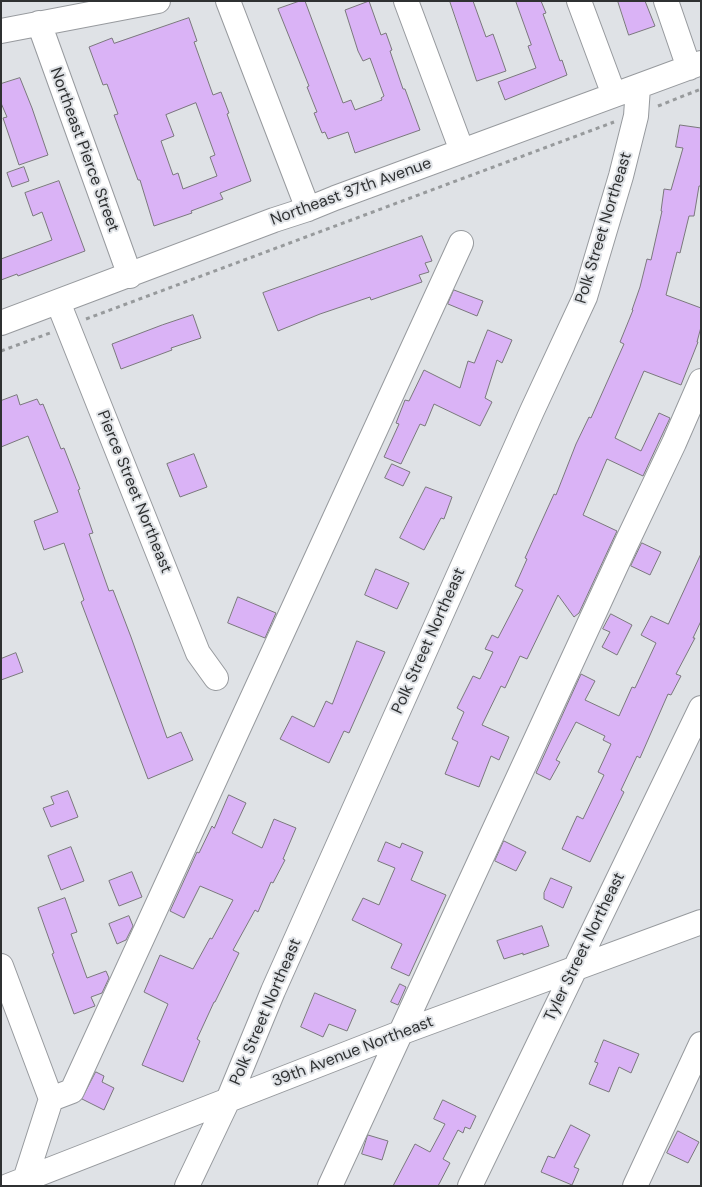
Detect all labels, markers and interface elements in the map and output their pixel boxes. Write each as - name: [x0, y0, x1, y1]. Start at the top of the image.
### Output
- street label: Northeast Pierce Street: [45, 65, 123, 235]
- street label: Polk Street Northeast: [572, 150, 636, 306]
- street label: Northeast 37th Avenue: [268, 154, 434, 230]
- street label: Pierce Street Northeast: [93, 408, 175, 576]
- street label: Polk Street Northeast: [388, 565, 470, 717]
- street label: Tyler Street Northeast: [541, 869, 629, 1025]
- street label: Polk Street Northeast: [226, 936, 306, 1088]
- street label: 39th Avenue Northeast: [270, 1012, 436, 1092]

